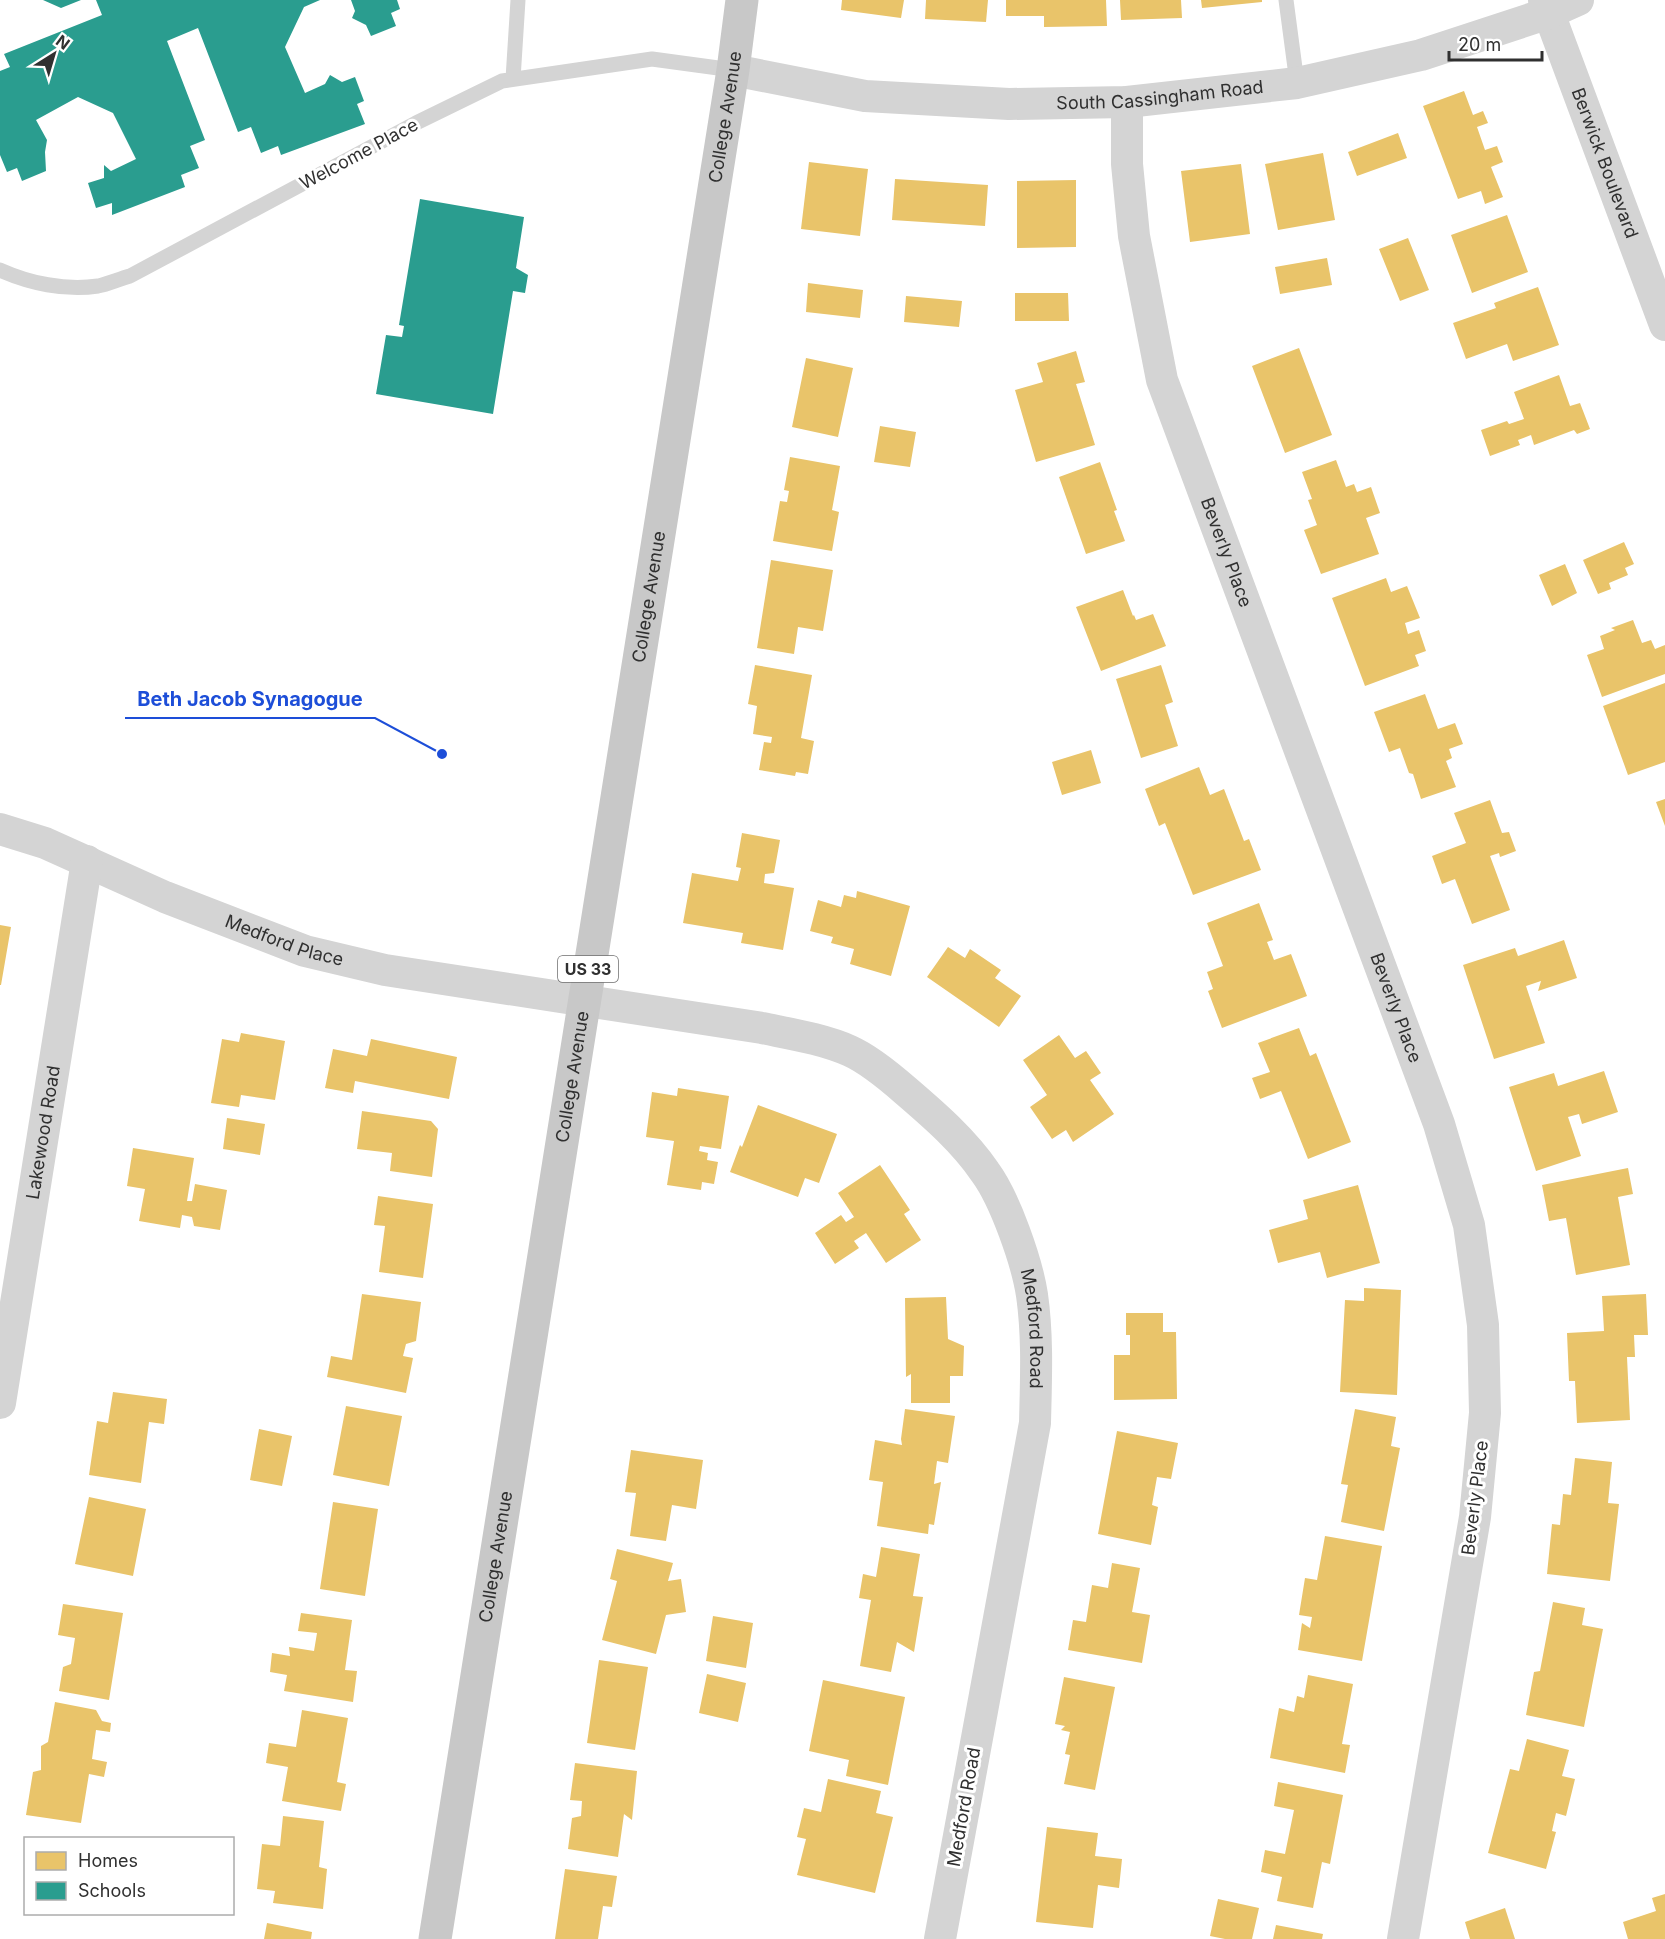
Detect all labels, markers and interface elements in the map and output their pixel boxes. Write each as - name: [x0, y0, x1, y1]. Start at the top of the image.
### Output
- north arrow: [24, 24, 84, 84]
- scale bar: [1449, 24, 1542, 62]
- text: N: [52, 30, 74, 54]
- text: 20 m: [1458, 34, 1501, 55]
- street label: College Avenue: [704, 50, 745, 184]
- street label: South Cassingham Road: [1056, 76, 1264, 113]
- street label: Berwick Boulevard: [1568, 85, 1643, 241]
- street label: Welcome Place: [296, 114, 421, 194]
- street label: Beverly Place: [1197, 494, 1257, 610]
- street label: College Avenue: [628, 530, 669, 664]
- callout: Beth Jacob Synagogue: [125, 680, 375, 718]
- text: Beth Jacob Synagogue: [137, 687, 363, 711]
- street label: Medford Place: [222, 910, 346, 970]
- street label: Beverly Place: [1366, 950, 1426, 1066]
- road number: US 33: [558, 956, 618, 982]
- street label: College Avenue: [551, 1009, 593, 1144]
- street label: Lakewood Road: [22, 1064, 64, 1201]
- street label: Medford Road: [1017, 1266, 1047, 1389]
- street label: Beverly Place: [1457, 1439, 1492, 1557]
- street label: College Avenue: [475, 1489, 516, 1624]
- street label: Medford Road: [943, 1746, 984, 1868]
- legend: [24, 1837, 234, 1915]
- text: Homes: [78, 1850, 138, 1871]
- text: Schools: [78, 1880, 146, 1901]

